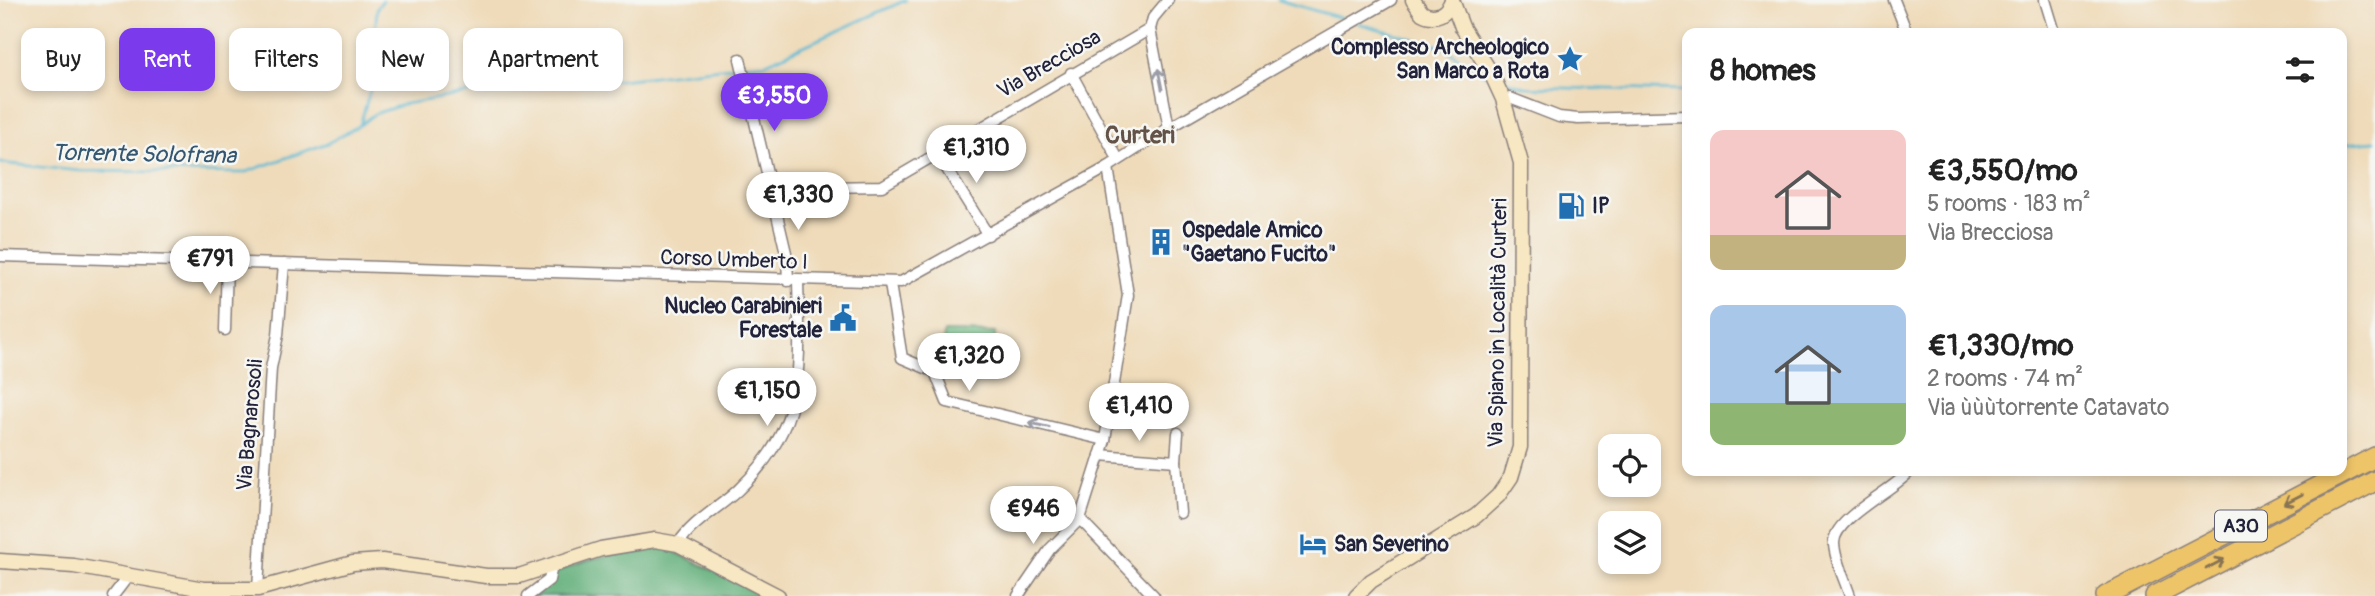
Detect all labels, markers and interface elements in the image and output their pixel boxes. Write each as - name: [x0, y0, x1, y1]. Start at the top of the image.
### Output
- street label: Via Brecciosa: [992, 23, 1106, 105]
- chip: Buy: [21, 28, 105, 91]
- chip: Rent: [119, 28, 215, 91]
- chip: Filters: [229, 28, 342, 91]
- chip: New: [356, 28, 449, 91]
- chip: Apartment: [463, 28, 623, 91]
- place label: Complesso Archeologico San Marco a Rota: [1331, 34, 1550, 85]
- place icon: Complesso Archeologico San Marco a Rota: [1555, 44, 1585, 74]
- icon: filters: [2281, 51, 2319, 89]
- text: 8 homes: [1710, 52, 1816, 89]
- one-way arrow: [1152, 68, 1166, 91]
- pin: €3,550: [717, 74, 831, 133]
- text: €3,550: [737, 81, 811, 110]
- district label: Curteri: [1105, 121, 1175, 150]
- pin: €1,310: [919, 125, 1033, 185]
- text: €1,310: [942, 133, 1010, 162]
- water label: Torrente Solofrana: [52, 138, 238, 170]
- text: €3,550/mo: [1927, 152, 2078, 189]
- icon: home: [1766, 158, 1850, 242]
- pin: €1,330: [741, 173, 855, 232]
- text: €1,330: [762, 180, 834, 209]
- text: 5 rooms · 183 m²: [1927, 189, 2091, 218]
- fuel station icon: IP: [1556, 191, 1586, 221]
- place label: IP: [1592, 193, 1610, 220]
- street label: Via Spiano in Località Curteri: [1482, 198, 1514, 448]
- place label: Ospedale Amico "Gaetano Fucito": [1182, 217, 1336, 268]
- text: Via Brecciosa: [1927, 218, 2053, 247]
- building icon: Ospedale Amico "Gaetano Fucito": [1146, 227, 1176, 257]
- pin: €791: [169, 236, 251, 296]
- text: €791: [186, 244, 234, 273]
- street label: Corso Umberto I: [660, 244, 808, 276]
- place label: Nucleo Carabinieri Forestale: [664, 293, 823, 344]
- public building icon: Nucleo Carabinieri Forestale: [828, 303, 858, 333]
- text: €1,330/mo: [1927, 327, 2074, 364]
- icon: home: [1766, 333, 1850, 417]
- pin: €1,320: [912, 334, 1026, 393]
- text: €1,320: [933, 341, 1005, 370]
- street label: Via Bagnarosoli: [231, 358, 269, 492]
- text: 2 rooms · 74 m²: [1927, 364, 2083, 393]
- pin: €1,150: [710, 368, 824, 428]
- text: €1,150: [733, 376, 801, 405]
- pin: €1,410: [1082, 384, 1196, 443]
- text: €1,410: [1105, 391, 1173, 420]
- text: Via ùùùtorrente Catavato: [1927, 393, 2169, 422]
- one-way arrow: [1028, 417, 1050, 430]
- map controls: [1598, 434, 1661, 574]
- button: locate: [1598, 434, 1661, 497]
- pin: €946: [992, 486, 1074, 546]
- one-way arrow: [2283, 493, 2304, 507]
- text: €946: [1006, 494, 1060, 523]
- road number: A30: [2215, 510, 2267, 541]
- button: layers: [1598, 511, 1661, 574]
- hotel icon: San Severino: [1298, 529, 1328, 559]
- place label: San Severino: [1334, 531, 1450, 558]
- one-way arrow: [2205, 557, 2225, 571]

